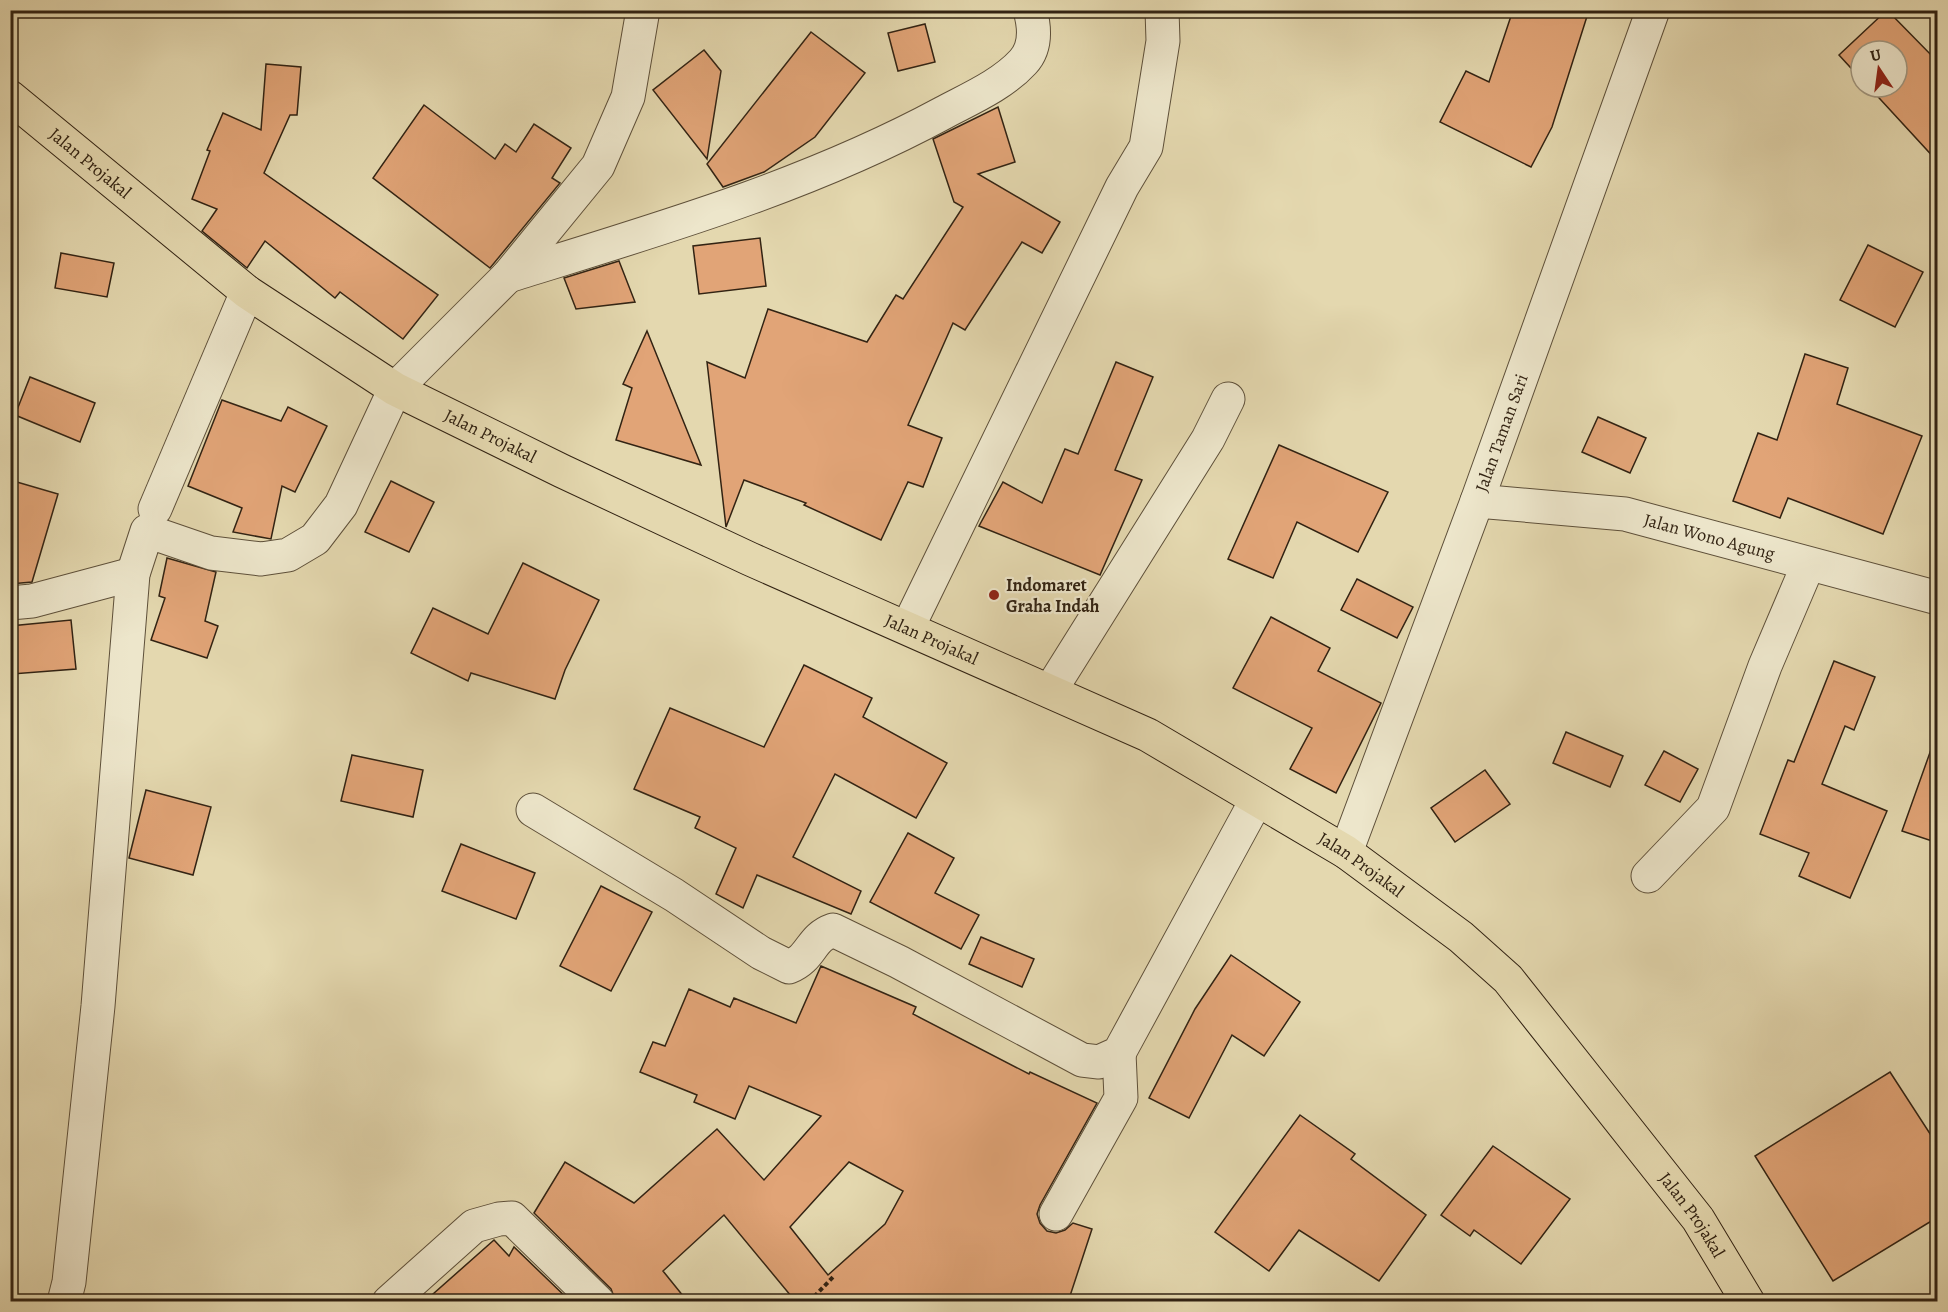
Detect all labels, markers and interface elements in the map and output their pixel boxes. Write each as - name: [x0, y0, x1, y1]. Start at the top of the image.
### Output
- north arrow: [1849, 39, 1909, 99]
- text: U: [1868, 43, 1884, 67]
- street label: Jalan Projakal: [44, 122, 137, 204]
- street label: Jalan Taman Sari: [1469, 371, 1534, 495]
- street label: Jalan Projakal: [440, 403, 541, 469]
- street label: Jalan Wono Agung: [1641, 508, 1778, 566]
- place label: Indomaret Graha Indah: [1006, 573, 1100, 618]
- marker: Indomaret Graha Indah: [987, 588, 1001, 602]
- street label: Jalan Projakal: [881, 608, 983, 671]
- street label: Jalan Projakal: [1314, 826, 1409, 903]
- street label: Jalan Projakal: [1653, 1167, 1731, 1263]

